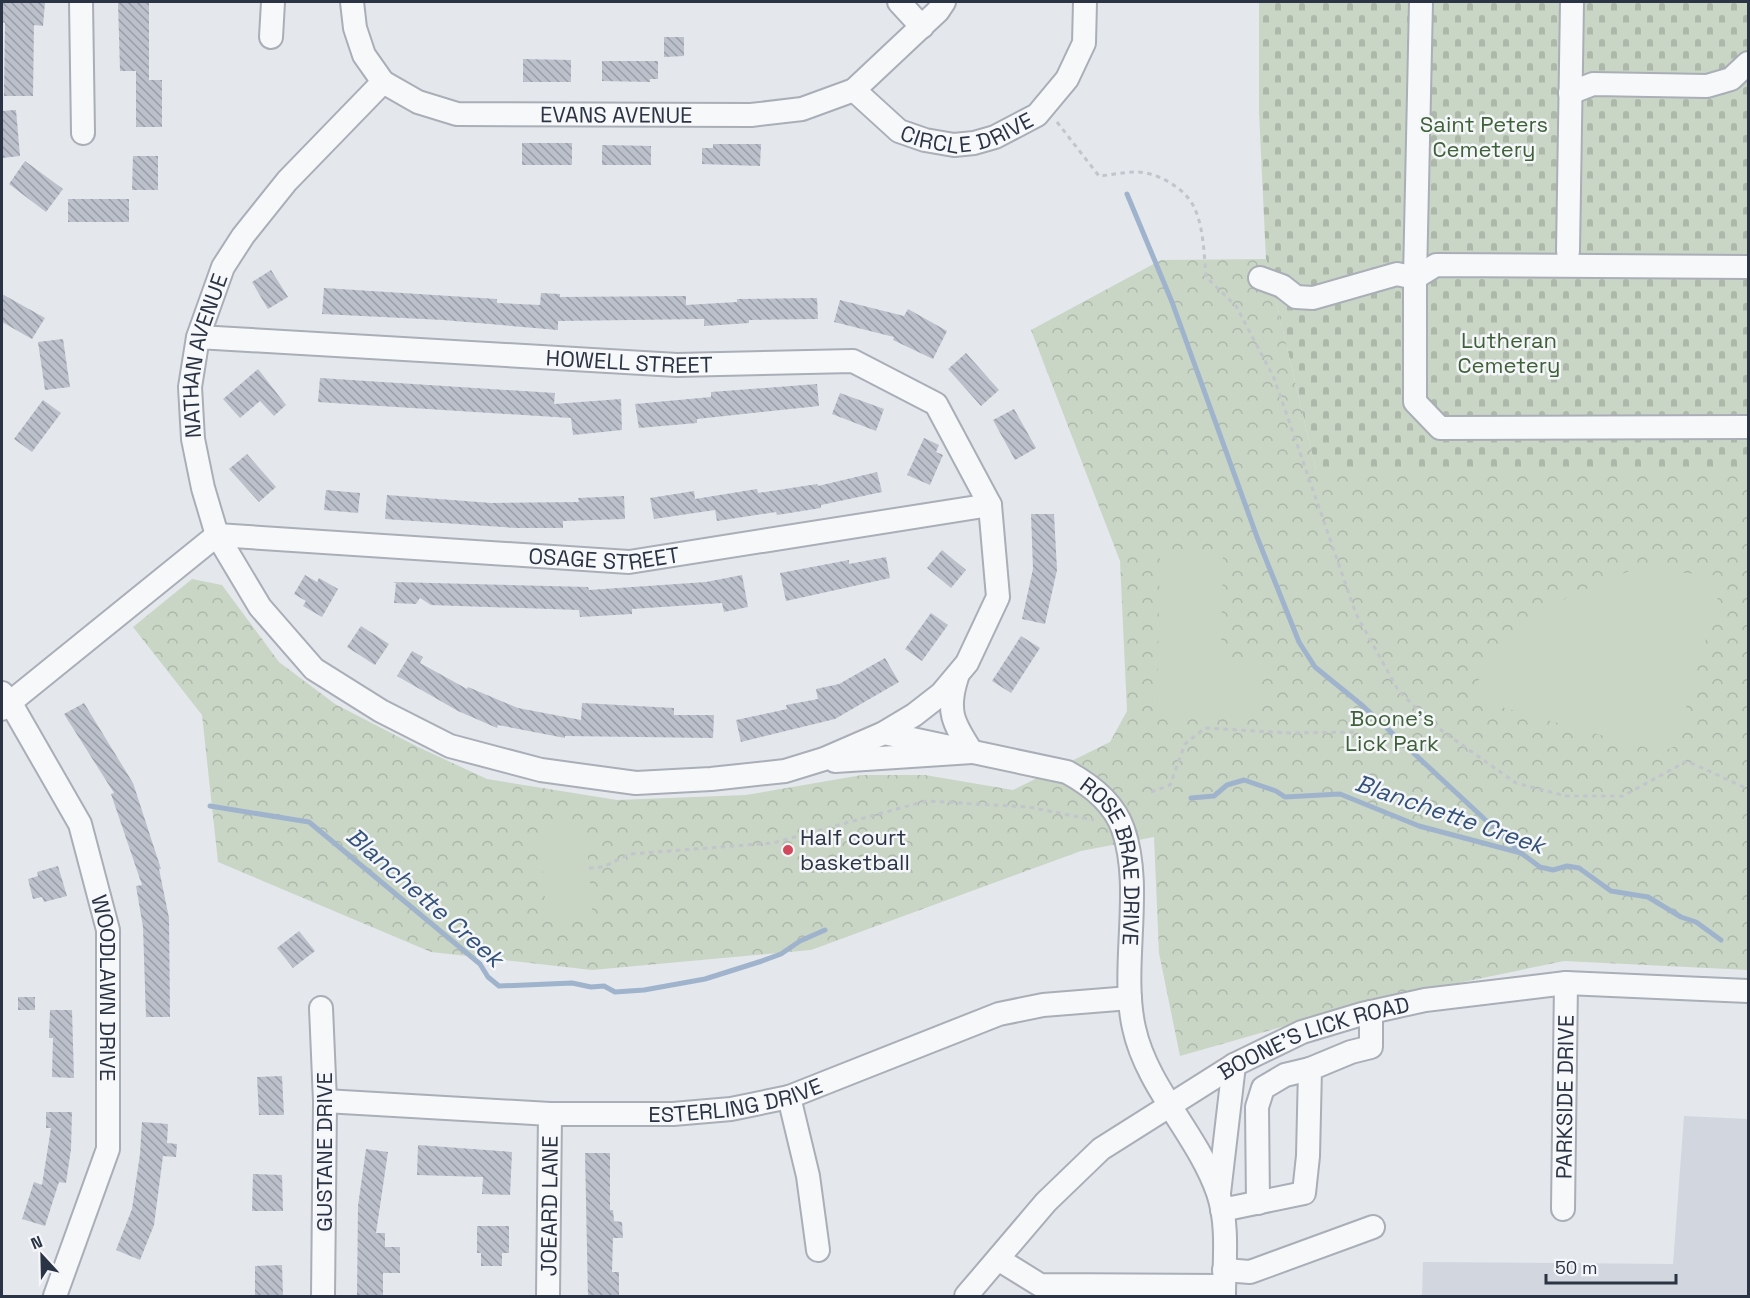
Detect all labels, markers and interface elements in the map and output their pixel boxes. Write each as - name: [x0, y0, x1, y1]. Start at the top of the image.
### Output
- street label: EVANS AVENUE: [540, 100, 693, 129]
- street label: CIRCLE DRIVE: [897, 106, 1038, 160]
- park label: Saint Peters Cemetery: [1420, 110, 1548, 163]
- street label: NATHAN AVENUE: [176, 270, 234, 439]
- park label: Lutheran Cemetery: [1457, 326, 1561, 379]
- street label: HOWELL STREET: [545, 343, 713, 379]
- street label: OSAGE STREET: [528, 540, 682, 576]
- park label: Boone's Lick Park: [1345, 704, 1439, 757]
- water label: Blanchette Creek: [1351, 767, 1552, 862]
- street label: ROSE BRAE DRIVE: [1075, 770, 1146, 946]
- water label: Blanchette Creek: [340, 820, 512, 976]
- place label: Half court basketball: [800, 823, 910, 876]
- marker: Half court basketball: [781, 843, 795, 857]
- street label: WOODLAWN DRIVE: [85, 892, 122, 1081]
- street label: BOONE'S LICK ROAD: [1212, 990, 1412, 1086]
- street label: PARKSIDE DRIVE: [1549, 1015, 1580, 1179]
- street label: ESTERLING DRIVE: [648, 1071, 826, 1128]
- street label: GUSTANE DRIVE: [310, 1072, 338, 1232]
- street label: JOEARD LANE: [534, 1135, 564, 1277]
- north arrow: [12, 1226, 72, 1286]
- text: N: [28, 1231, 45, 1254]
- scale bar: [1546, 1247, 1676, 1285]
- text: 50 m: [1555, 1256, 1597, 1279]

